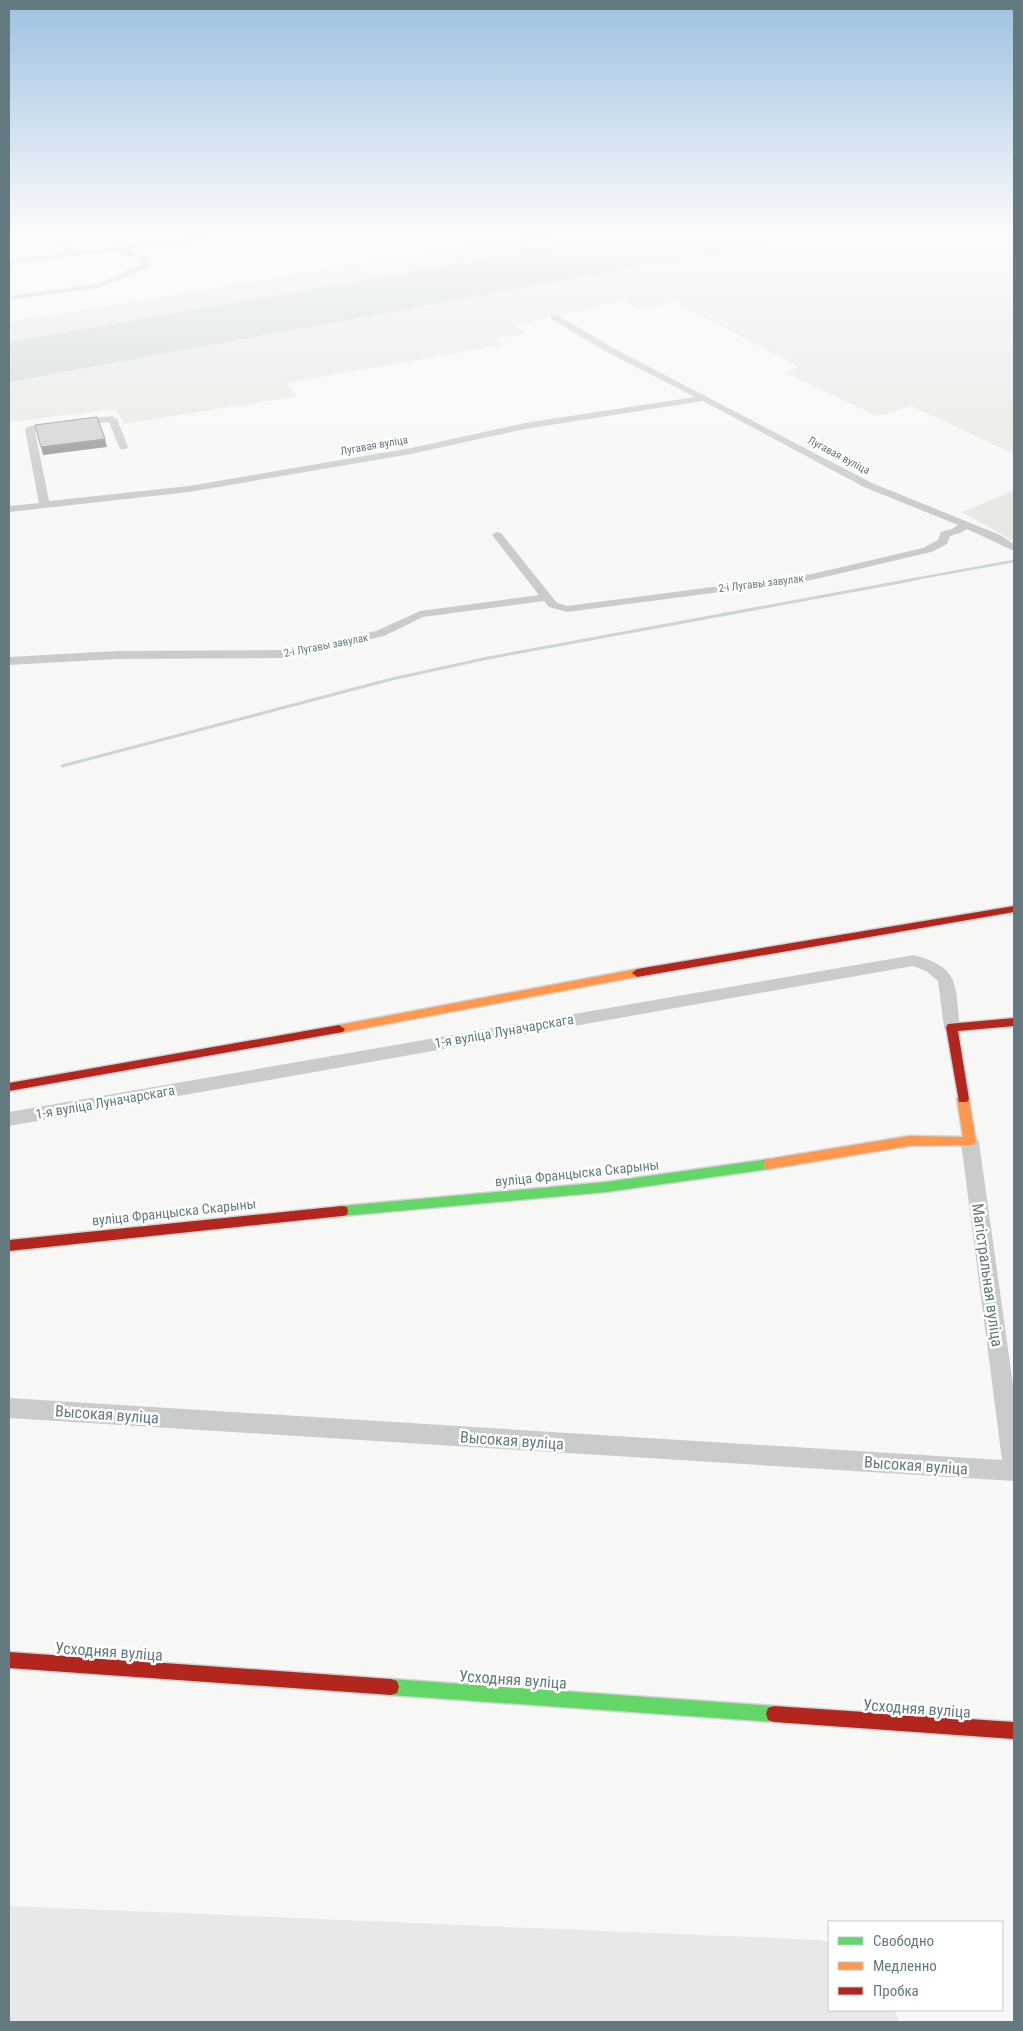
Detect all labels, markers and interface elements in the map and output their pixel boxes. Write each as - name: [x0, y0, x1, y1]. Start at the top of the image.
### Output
- street label: Лугавая вуліца: [339, 433, 409, 458]
- street label: Лугавая вуліца: [806, 434, 872, 477]
- street label: 2-і Лугавы завулак: [718, 572, 805, 595]
- street label: 2-і Лугавы завулак: [283, 631, 370, 660]
- street label: 1-я вуліца Луначарскага: [433, 1011, 575, 1051]
- street label: 1-я вуліца Луначарскага: [34, 1082, 176, 1122]
- street label: вуліца Францыска Скарыны: [494, 1156, 660, 1190]
- street label: вуліца Францыска Скарыны: [91, 1195, 257, 1229]
- street label: Магістральная вуліца: [968, 1202, 1007, 1348]
- street label: Высокая вуліца: [54, 1401, 159, 1428]
- street label: Высокая вуліца: [459, 1427, 564, 1454]
- street label: Высокая вуліца: [863, 1452, 968, 1479]
- street label: Усходняя вуліца: [54, 1638, 163, 1665]
- street label: Усходняя вуліца: [458, 1666, 567, 1693]
- street label: Усходняя вуліца: [862, 1695, 971, 1722]
- legend: [828, 1921, 1003, 2011]
- text: Свободно: [873, 1932, 934, 1950]
- text: Медленно: [873, 1957, 937, 1975]
- text: Пробка: [873, 1982, 919, 2000]

